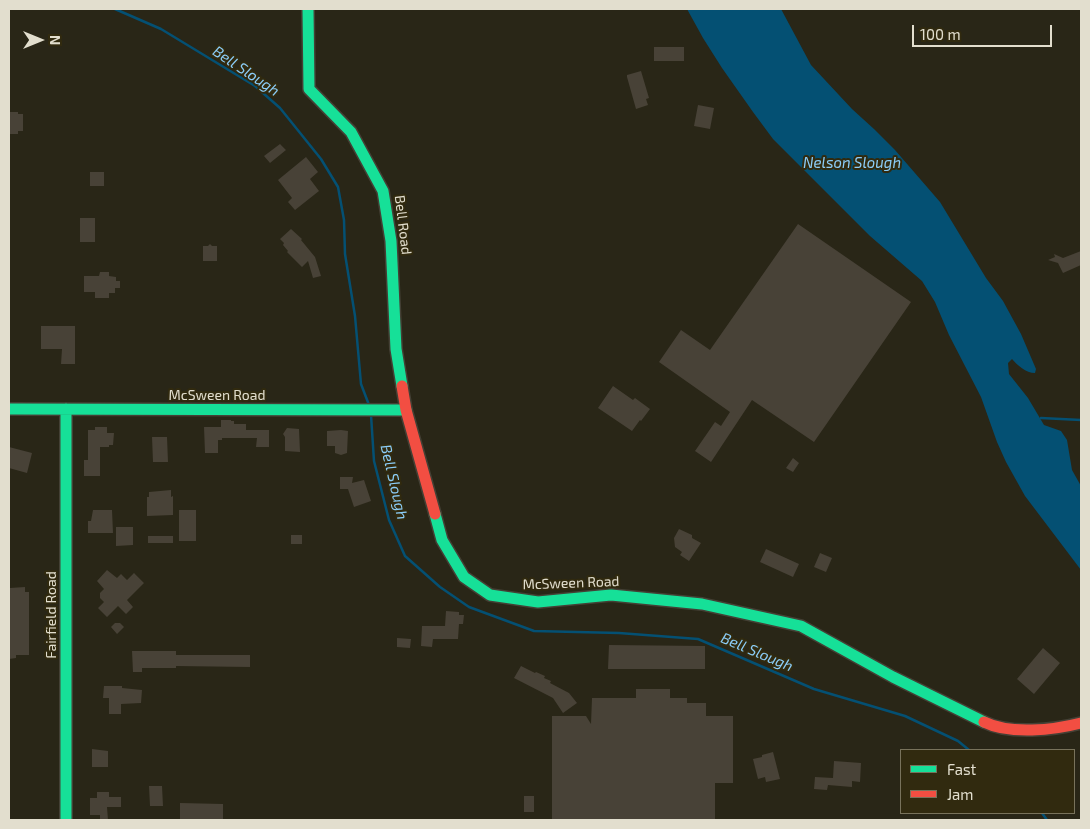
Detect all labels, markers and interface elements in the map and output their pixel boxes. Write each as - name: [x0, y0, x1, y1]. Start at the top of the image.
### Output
- north arrow: [15, 15, 65, 65]
- scale bar: [915, 15, 1055, 47]
- text: 100 m: [920, 25, 961, 43]
- text: N: [47, 35, 64, 45]
- water label: Bell Slough: [209, 42, 283, 100]
- water label: Nelson Slough: [803, 154, 901, 172]
- street label: Bell Road: [391, 194, 415, 256]
- street label: McSween Road: [169, 387, 265, 403]
- water label: Bell Slough: [377, 443, 411, 521]
- street label: Fairfield Road: [43, 571, 59, 659]
- street label: McSween Road: [522, 573, 620, 593]
- water label: Bell Slough: [718, 629, 796, 675]
- legend: [900, 749, 1075, 814]
- text: Fast: [947, 760, 976, 778]
- text: Jam: [947, 785, 973, 803]

